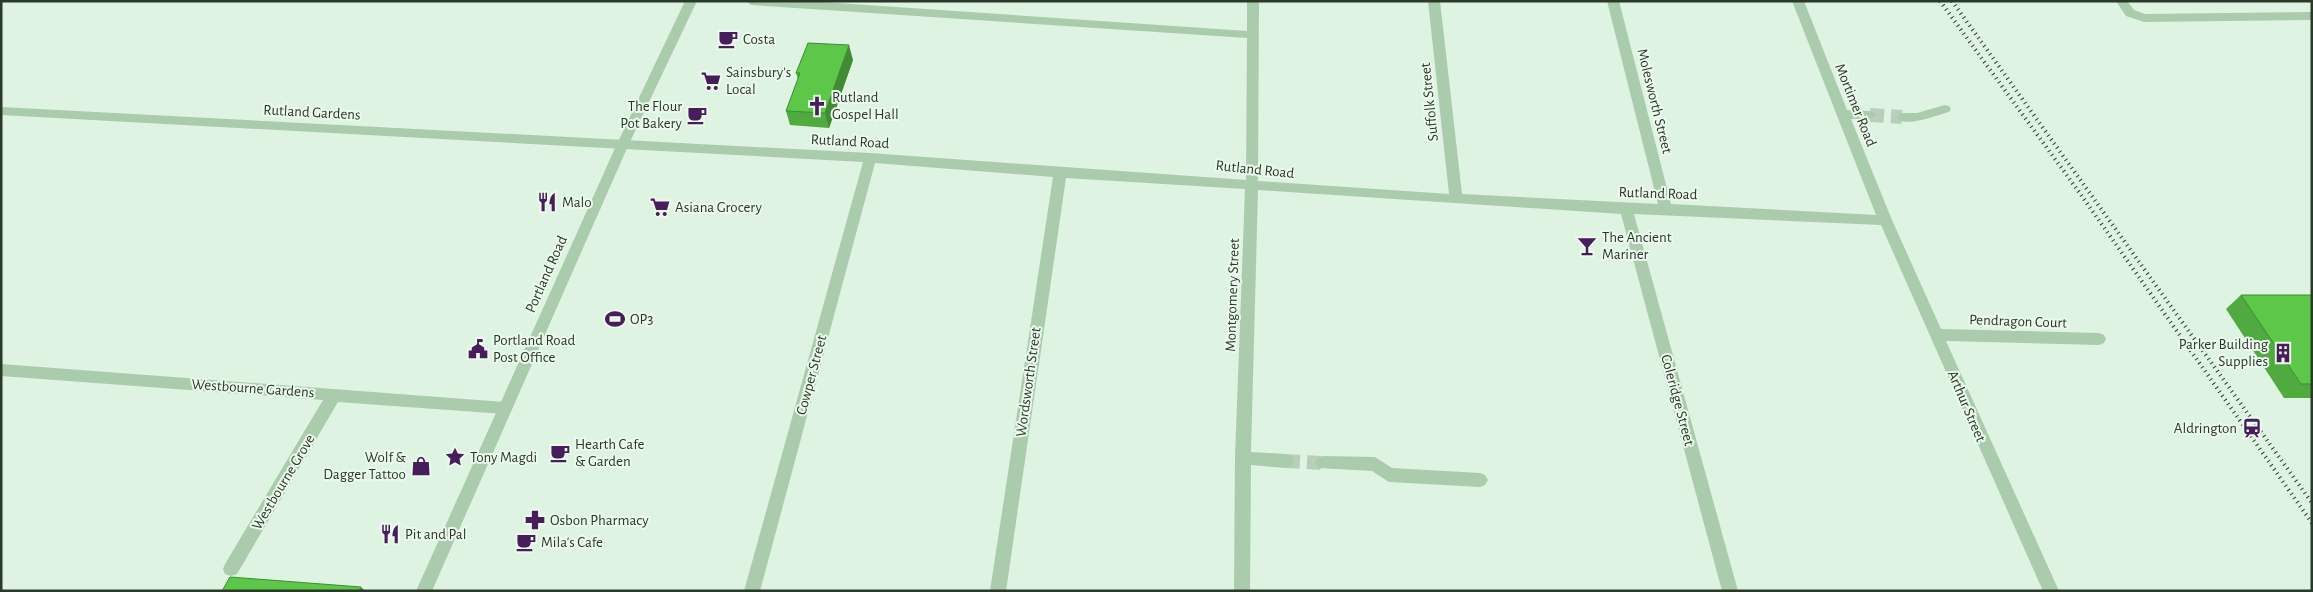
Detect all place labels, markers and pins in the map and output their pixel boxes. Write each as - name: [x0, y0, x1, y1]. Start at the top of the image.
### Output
- cafe icon: Costa: [717, 28, 739, 50]
- place label: Costa: [743, 32, 775, 47]
- place label: Sainsbury's Local: [726, 65, 791, 97]
- supermarket icon: Sainsbury's Local: [700, 70, 722, 92]
- place label: Rutland Gospel Hall: [832, 90, 899, 122]
- church icon: Rutland Gospel Hall: [806, 95, 828, 117]
- place label: The Flour Pot Bakery: [620, 99, 683, 131]
- cafe icon: The Flour Pot Bakery: [686, 104, 708, 126]
- restaurant icon: Malo: [536, 191, 558, 213]
- place label: Malo: [562, 195, 592, 210]
- supermarket icon: Asiana Grocery: [649, 196, 671, 218]
- place label: Asiana Grocery: [675, 200, 762, 215]
- place label: The Ancient Mariner: [1602, 230, 1672, 262]
- bar icon: The Ancient Mariner: [1576, 235, 1598, 257]
- sports icon: OP3: [604, 308, 626, 330]
- place label: OP3: [630, 312, 654, 327]
- place label: Portland Road Post Office: [493, 333, 576, 365]
- place label: Parker Building Supplies: [2179, 337, 2269, 369]
- public building icon: Portland Road Post Office: [467, 338, 489, 360]
- building icon: Parker Building Supplies: [2272, 342, 2294, 364]
- station icon: Aldrington: [2241, 417, 2263, 439]
- place label: Aldrington: [2174, 421, 2237, 436]
- place label: Hearth Cafe & Garden: [575, 437, 644, 469]
- cafe icon: Hearth Cafe & Garden: [549, 442, 571, 464]
- place icon: Tony Magdi: [444, 446, 466, 468]
- place label: Wolf & Dagger Tattoo: [323, 450, 407, 482]
- place label: Tony Magdi: [470, 450, 537, 465]
- shop icon: Wolf & Dagger Tattoo: [410, 455, 432, 477]
- pharmacy icon: Osbon Pharmacy: [524, 509, 546, 531]
- place label: Osbon Pharmacy: [550, 513, 649, 528]
- restaurant icon: Pit and Pal: [379, 523, 401, 545]
- place label: Pit and Pal: [405, 527, 467, 542]
- cafe icon: Mila's Cafe: [515, 531, 537, 553]
- place label: Mila's Cafe: [541, 535, 603, 550]

